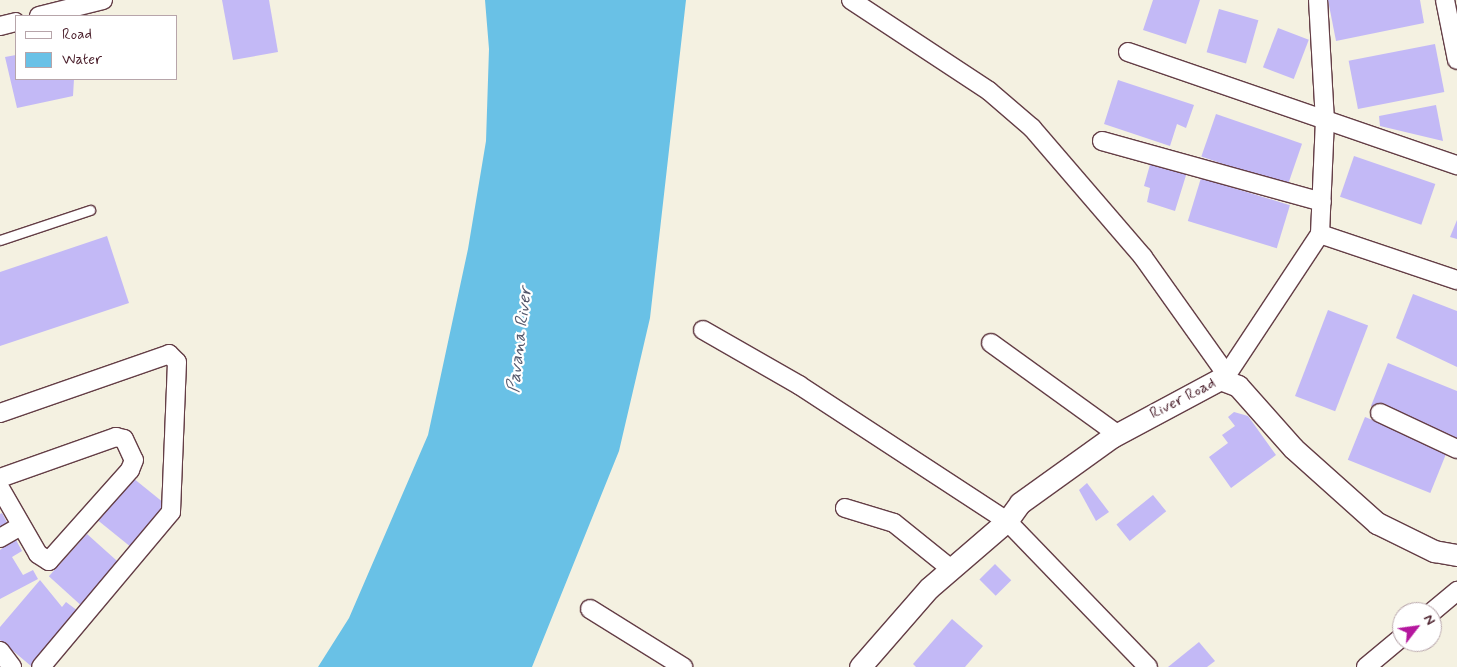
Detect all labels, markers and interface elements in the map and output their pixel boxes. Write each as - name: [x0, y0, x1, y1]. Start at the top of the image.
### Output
- legend: [15, 15, 178, 80]
- text: Road: [62, 25, 92, 45]
- text: Water: [62, 50, 102, 70]
- water label: Pavana River: [503, 286, 537, 394]
- street label: River Road: [1147, 374, 1219, 424]
- north arrow: [1392, 602, 1442, 652]
- text: N: [1419, 611, 1439, 629]

